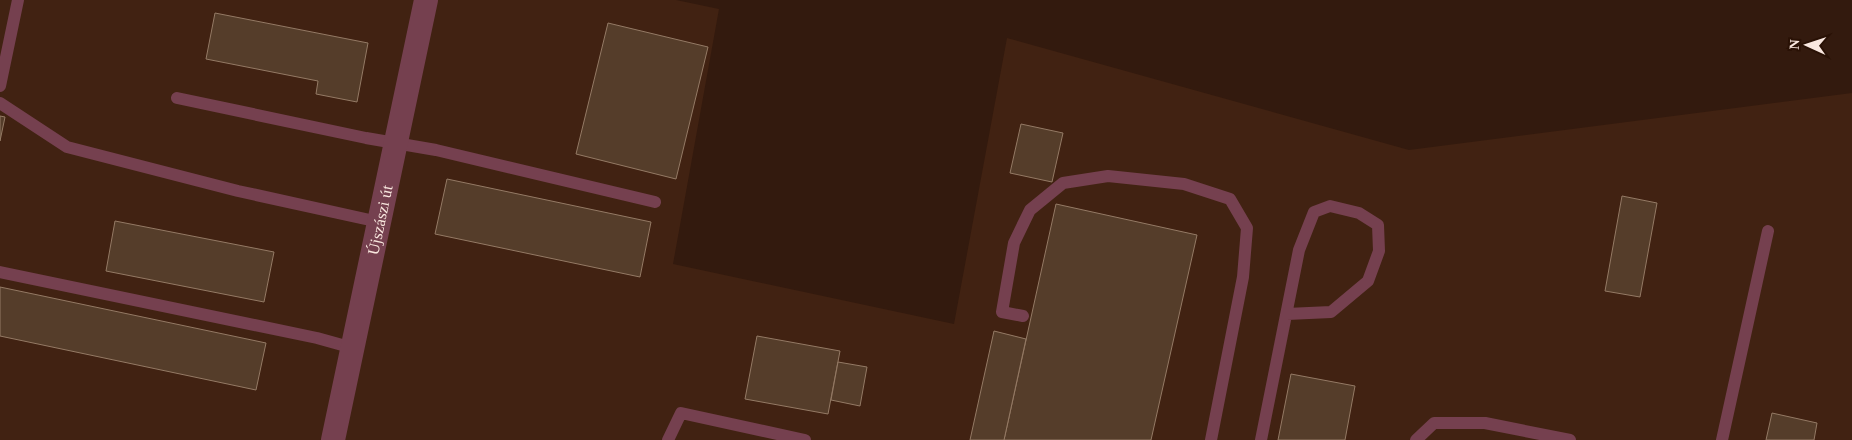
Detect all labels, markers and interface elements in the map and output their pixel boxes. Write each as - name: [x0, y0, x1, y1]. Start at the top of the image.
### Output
- north arrow: [1782, 20, 1832, 70]
- text: N: [1787, 39, 1802, 50]
- street label: Újszászi út: [363, 183, 396, 256]

